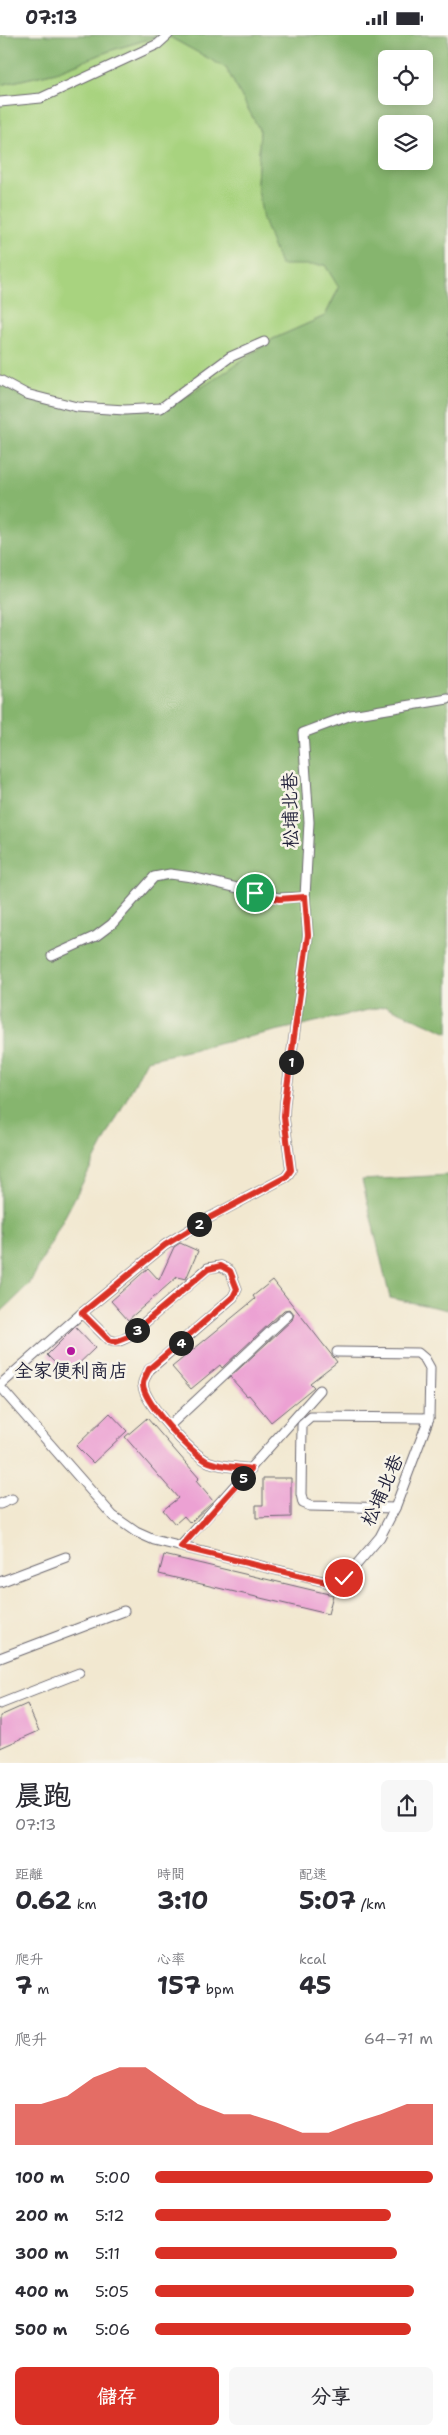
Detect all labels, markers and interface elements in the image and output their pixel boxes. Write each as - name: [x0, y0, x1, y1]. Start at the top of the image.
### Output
- text: 07:13: [25, 5, 77, 30]
- map controls: [378, 50, 433, 170]
- button: locate: [378, 50, 433, 105]
- button: layers: [378, 115, 433, 170]
- street label: 松埔北巷: [277, 772, 303, 848]
- pin: [234, 872, 276, 914]
- icon: arrive: [241, 879, 269, 907]
- pin: 1: [278, 1049, 304, 1075]
- text: 1: [288, 1053, 295, 1071]
- pin: 2: [186, 1211, 212, 1237]
- text: 2: [195, 1215, 204, 1233]
- pin: 3: [124, 1317, 150, 1343]
- text: 3: [133, 1321, 142, 1339]
- pin: 4: [168, 1331, 194, 1355]
- text: 4: [177, 1334, 186, 1352]
- marker: 全家便利商店: [65, 1345, 77, 1357]
- place label: 全家便利商店: [14, 1358, 128, 1383]
- street label: 松埔北巷: [355, 1450, 409, 1530]
- pin: 5: [230, 1465, 256, 1491]
- text: 5: [239, 1469, 248, 1487]
- pin: [323, 1557, 365, 1599]
- icon: check: [330, 1564, 358, 1592]
- text: 晨跑: [15, 1776, 71, 1814]
- button: share: [381, 1780, 433, 1832]
- text: 07:13: [15, 1814, 56, 1835]
- text: 距離: [15, 1865, 43, 1883]
- text: 時間: [157, 1865, 185, 1883]
- text: 配速: [299, 1865, 327, 1883]
- text: 0.62: [15, 1883, 72, 1917]
- text: 3:10: [157, 1883, 209, 1917]
- text: 5:07: [299, 1883, 356, 1917]
- text: km: [72, 1895, 96, 1913]
- text: /km: [356, 1895, 386, 1913]
- text: 爬升: [15, 1950, 43, 1968]
- text: 心率: [157, 1950, 185, 1968]
- text: kcal: [299, 1950, 326, 1968]
- text: 7: [15, 1968, 33, 2002]
- text: 157: [157, 1968, 201, 2002]
- text: 45: [299, 1968, 331, 2002]
- text: m: [33, 1980, 49, 1998]
- text: bpm: [201, 1980, 234, 1998]
- text: 64–71 m: [364, 2028, 433, 2049]
- text: 爬升: [15, 2029, 47, 2050]
- text: 100 m: [15, 2167, 64, 2188]
- text: 5:00: [95, 2167, 130, 2188]
- text: 200 m: [15, 2205, 68, 2226]
- text: 5:12: [95, 2205, 125, 2226]
- text: 300 m: [15, 2243, 69, 2264]
- text: 5:11: [95, 2243, 120, 2264]
- text: 400 m: [15, 2281, 69, 2302]
- text: 5:05: [95, 2281, 129, 2302]
- text: 500 m: [15, 2319, 67, 2340]
- text: 5:06: [95, 2319, 130, 2340]
- button: 儲存: [15, 2367, 219, 2425]
- button: 分享: [229, 2367, 433, 2425]

